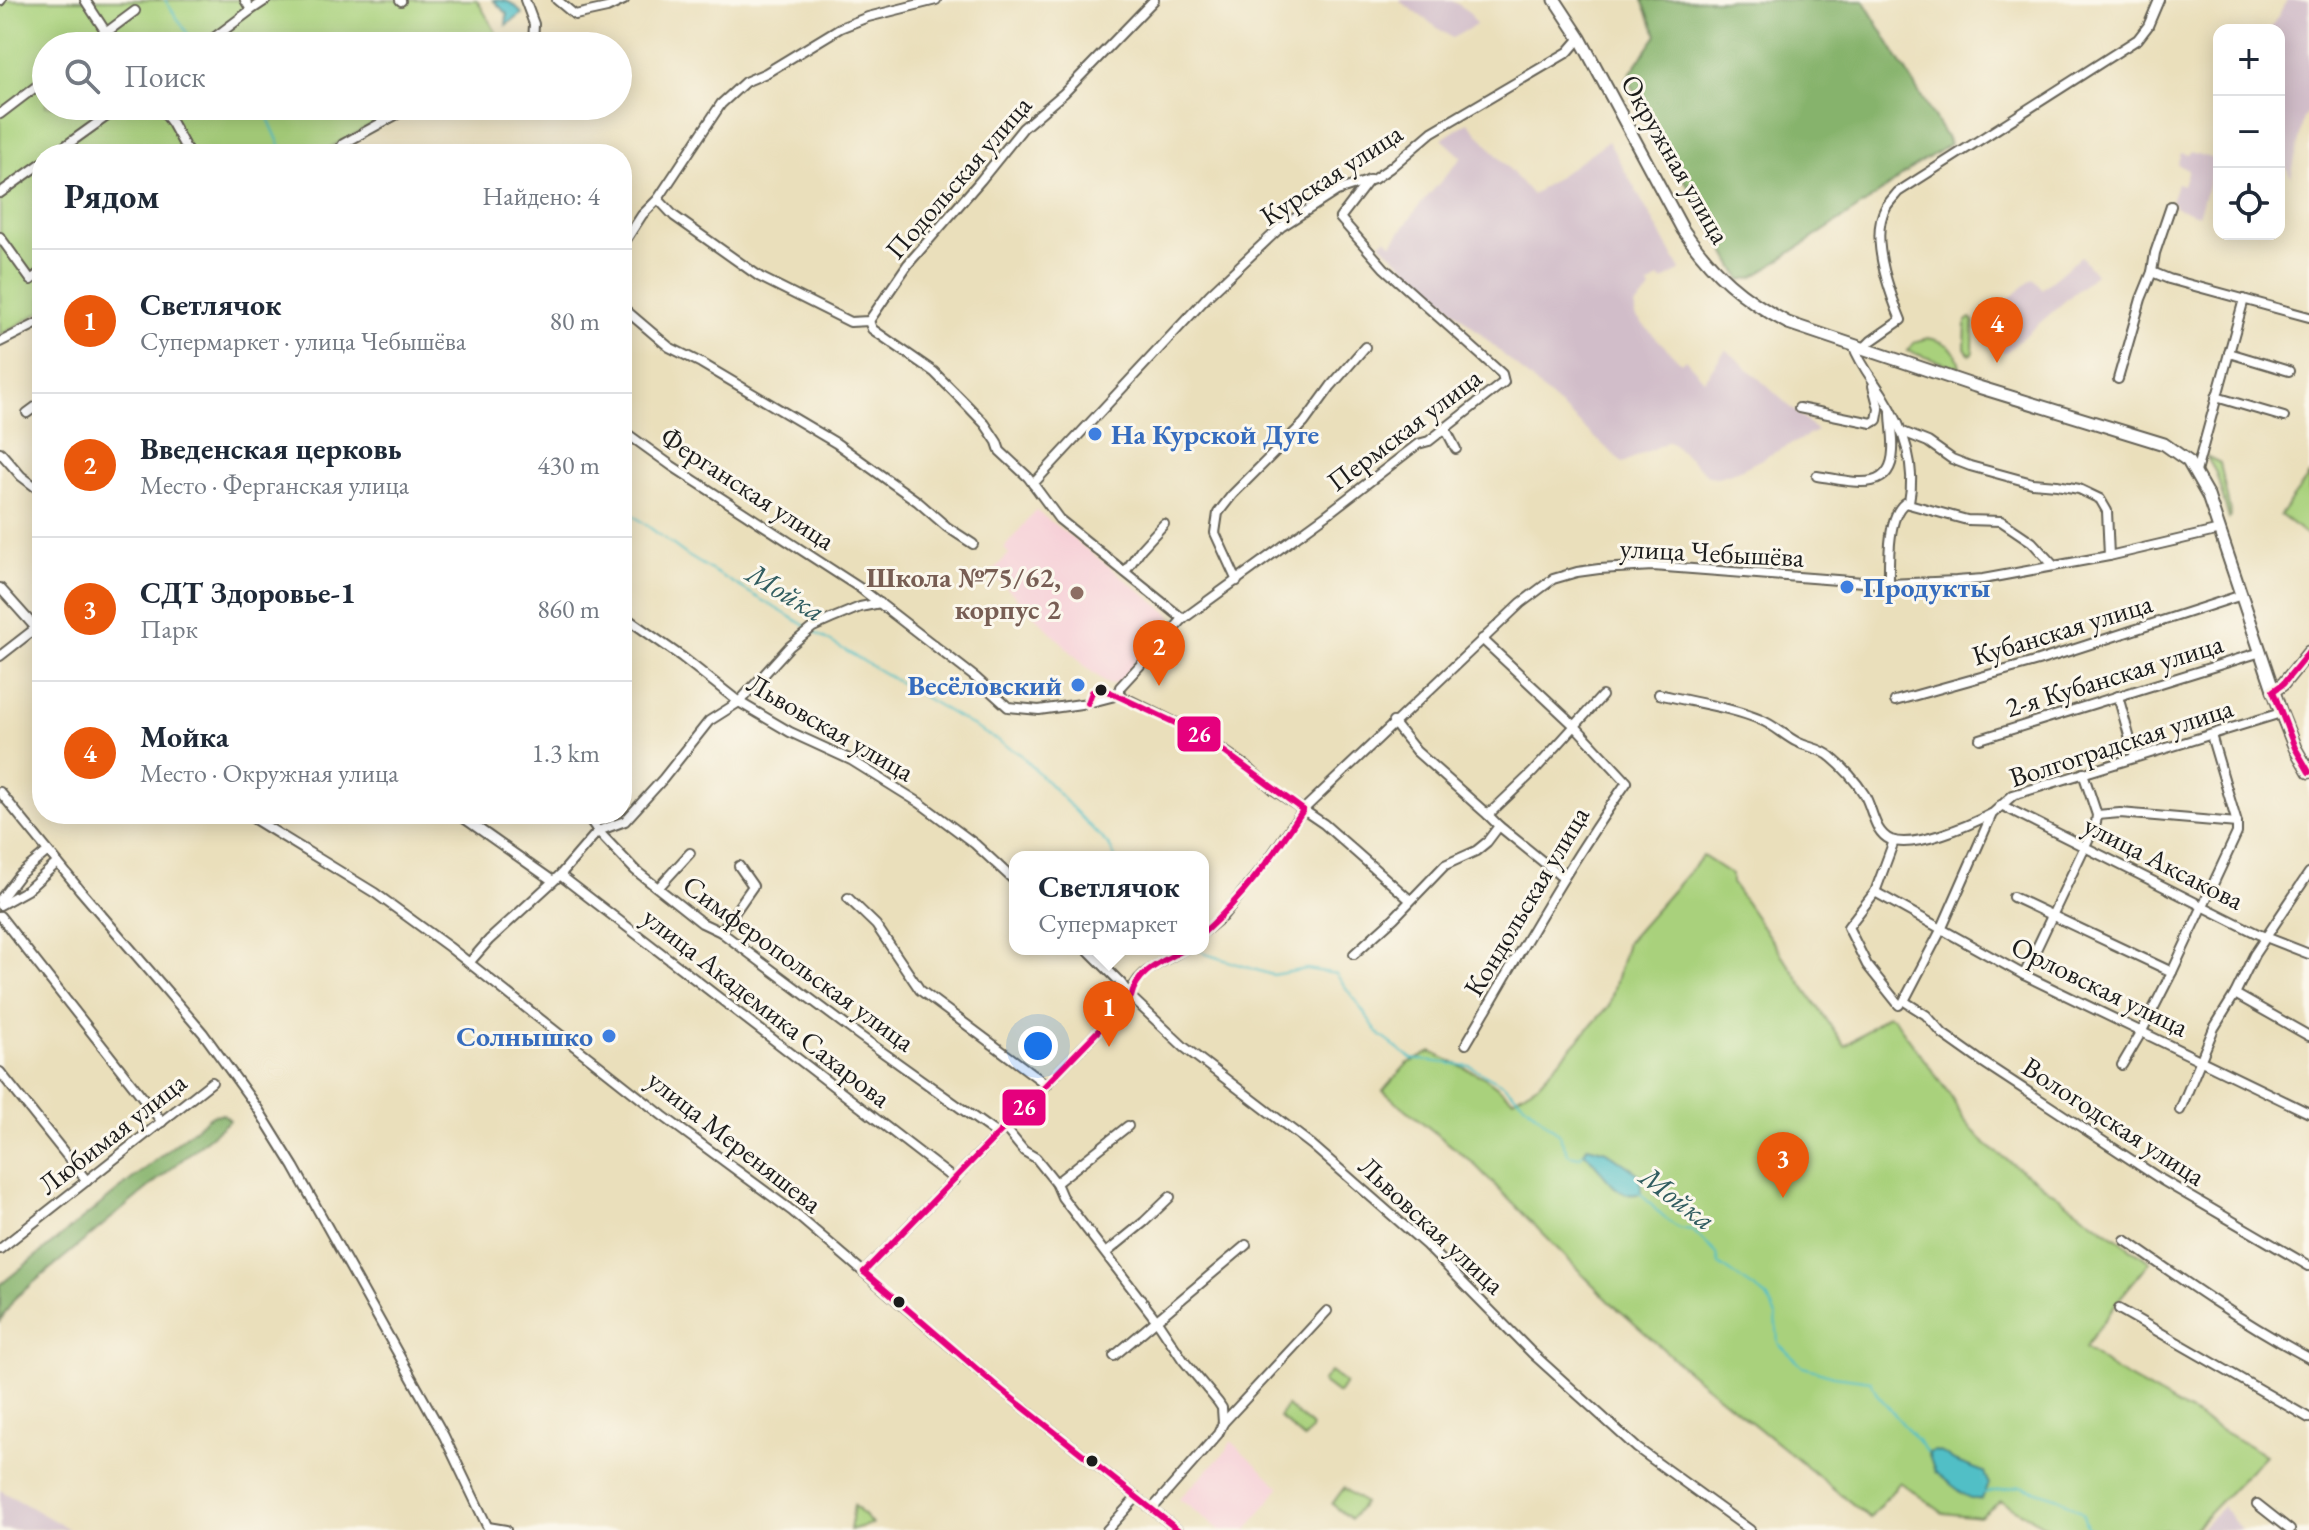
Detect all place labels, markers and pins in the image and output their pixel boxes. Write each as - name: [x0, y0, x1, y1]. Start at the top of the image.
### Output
- pin: 4: [1971, 297, 2023, 363]
- place label: На Курской Дуге: [1111, 416, 1319, 452]
- marker: На Курской Дуге: [1086, 425, 1104, 443]
- place label: Школа №75/62, корпус 2: [866, 559, 1061, 627]
- place label: Продукты: [1863, 569, 1990, 605]
- marker: Продукты: [1838, 578, 1856, 596]
- marker: Школа №75/62, корпус 2: [1068, 584, 1086, 602]
- pin: 2: [1133, 620, 1185, 686]
- place label: Весёловский: [908, 667, 1062, 703]
- marker: Весёловский: [1069, 676, 1087, 694]
- unlabelled marker: [1093, 682, 1109, 698]
- pin: 1: [1083, 981, 1135, 1047]
- place label: Солнышко: [456, 1018, 593, 1054]
- marker: Солнышко: [600, 1027, 618, 1045]
- pin: 3: [1757, 1132, 1809, 1198]
- unlabelled marker: [891, 1294, 907, 1310]
- unlabelled marker: [1084, 1453, 1100, 1469]

